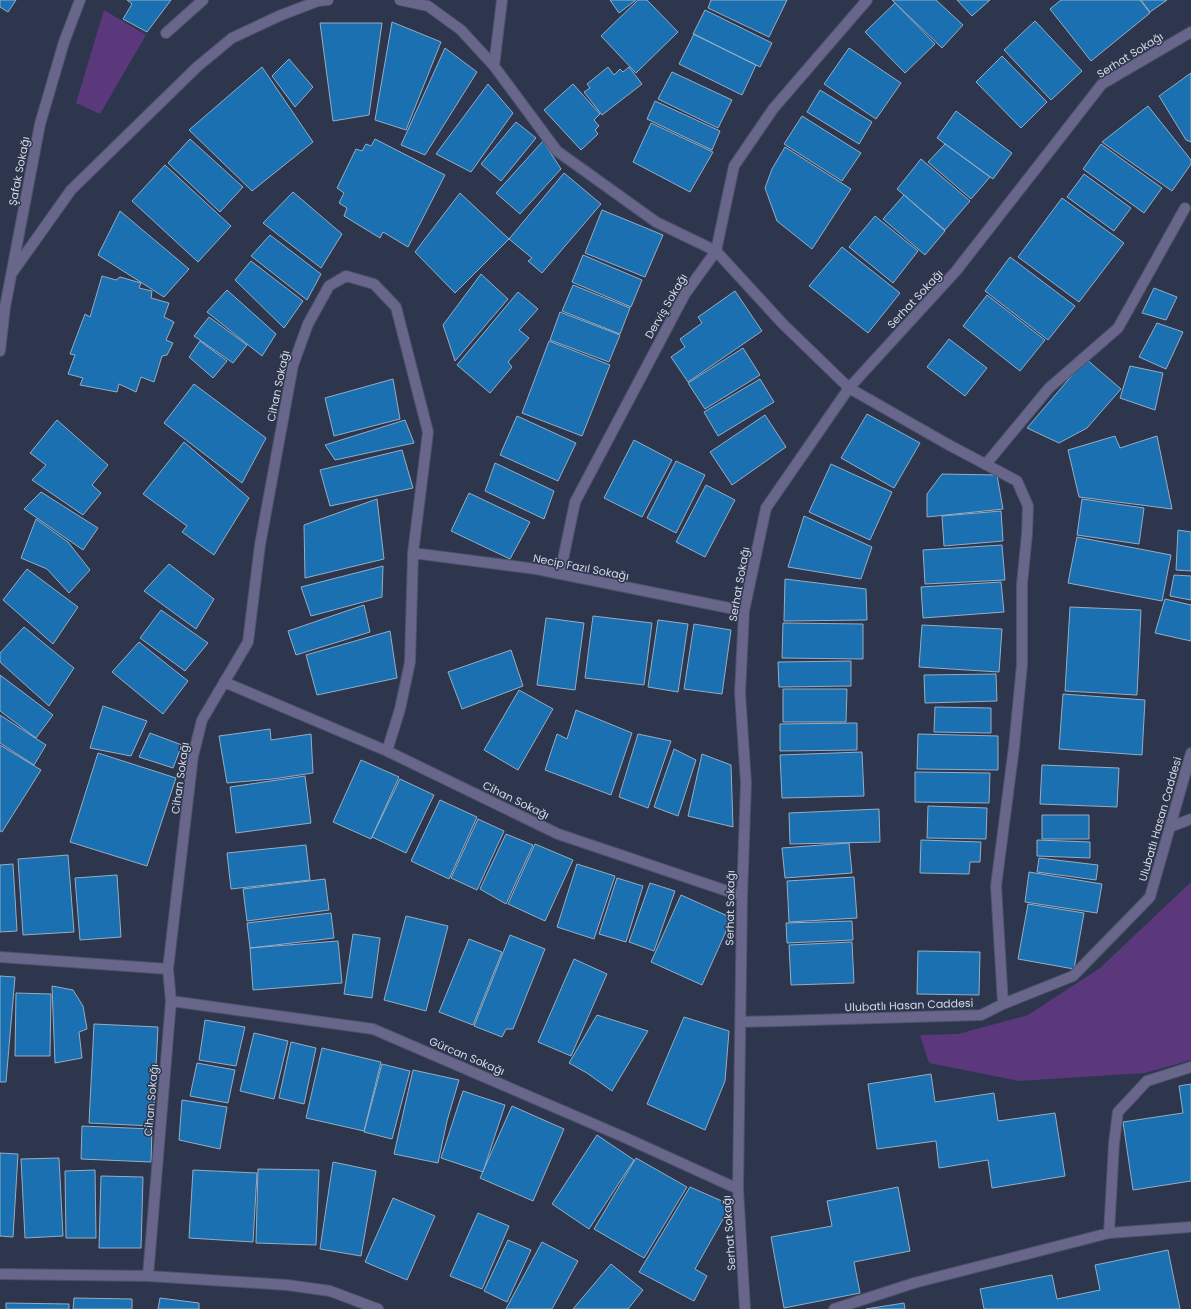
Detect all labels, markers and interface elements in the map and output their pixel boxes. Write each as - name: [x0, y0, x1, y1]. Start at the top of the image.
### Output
- street label: Serhat Sokağı: [1094, 28, 1166, 82]
- street label: Şafak Sokağı: [4, 135, 34, 207]
- street label: Serhat Sokağı: [883, 266, 947, 332]
- street label: Derviş Sokağı: [641, 270, 691, 342]
- street label: Cihan Sokağı: [263, 349, 293, 423]
- street label: Serhat Sokağı: [725, 545, 753, 623]
- street label: Necip Fazıl Sokağı: [532, 550, 630, 584]
- street label: Cihan Sokağı: [167, 741, 193, 815]
- street label: Ulubatlı Hasan Caddesi: [1135, 755, 1186, 883]
- street label: Cihan Sokağı: [480, 777, 552, 823]
- street label: Serhat Sokağı: [721, 870, 739, 946]
- street label: Ulubatlı Hasan Caddesi: [844, 995, 974, 1015]
- street label: Gürcan Sokağı: [427, 1033, 507, 1079]
- street label: Cihan Sokağı: [140, 1063, 162, 1137]
- street label: Serhat Sokağı: [718, 1195, 740, 1271]

